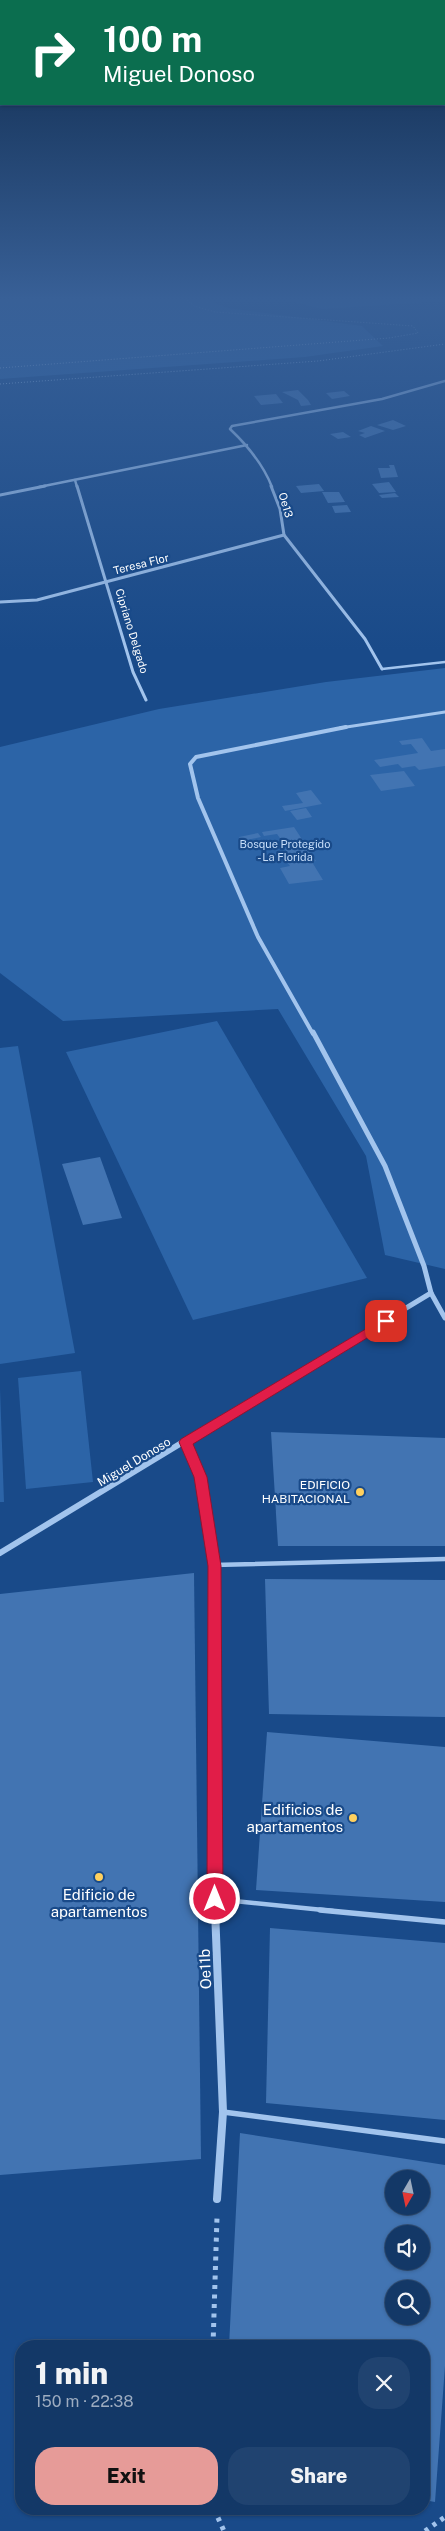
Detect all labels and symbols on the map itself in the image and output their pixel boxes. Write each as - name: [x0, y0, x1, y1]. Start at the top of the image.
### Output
- street label: Oe13: [277, 491, 295, 519]
- street label: Teresa Flor: [112, 551, 170, 577]
- street label: Cipriano Delgado: [113, 587, 151, 675]
- park label: Bosque Protegido - La Florida: [240, 838, 330, 863]
- pin: [365, 1300, 407, 1342]
- street label: Miguel Donoso: [95, 1435, 173, 1489]
- place label: EDIFICIO HABITACIONAL: [262, 1478, 350, 1506]
- marker: EDIFICIO HABITACIONAL: [354, 1486, 366, 1498]
- place label: Edificios de apartamentos: [246, 1801, 343, 1835]
- marker: Edificios de apartamentos: [347, 1812, 359, 1824]
- marker: Edificio de apartamentos: [93, 1871, 105, 1883]
- position arrow: [188, 1872, 240, 1924]
- place label: Edificio de apartamentos: [51, 1886, 147, 1920]
- street label: Oe11b: [196, 1948, 214, 1990]
- north arrow: [385, 2170, 430, 2215]

